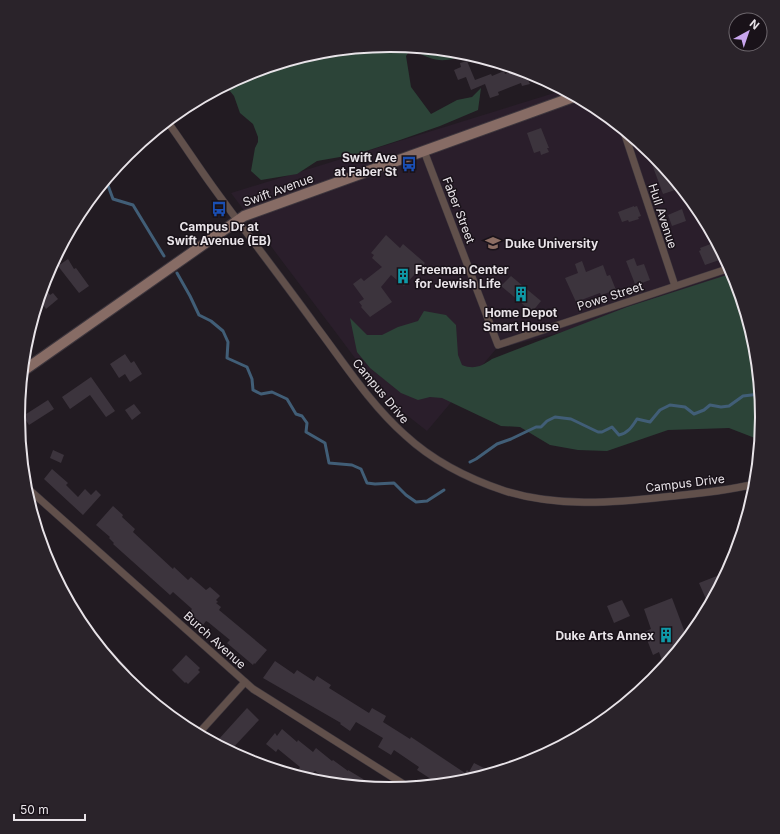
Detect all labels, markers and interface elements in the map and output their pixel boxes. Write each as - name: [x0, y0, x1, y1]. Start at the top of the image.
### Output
- north arrow: [728, 12, 768, 52]
- text: N: [747, 16, 762, 32]
- place label: Swift Ave at Faber St: [334, 150, 398, 179]
- bus stop icon: Swift Ave at Faber St: [400, 155, 418, 173]
- street label: Swift Avenue: [241, 170, 315, 210]
- street label: Faber Street: [440, 175, 479, 245]
- street label: Hull Avenue: [645, 182, 681, 250]
- bus stop icon: Campus Dr at Swift Avenue (EB): [210, 200, 228, 218]
- place label: Campus Dr at Swift Avenue (EB): [167, 219, 271, 248]
- school or university icon: Duke University: [484, 234, 502, 252]
- place label: Duke University: [505, 236, 599, 251]
- place label: Freeman Center for Jewish Life: [415, 262, 509, 291]
- building icon: Freeman Center for Jewish Life: [394, 267, 412, 285]
- street label: Powe Street: [575, 278, 645, 314]
- building icon: Home Depot Smart House: [512, 285, 530, 303]
- place label: Home Depot Smart House: [483, 305, 559, 334]
- street label: Campus Drive: [350, 356, 412, 426]
- street label: Campus Drive: [644, 471, 726, 495]
- street label: Burch Avenue: [181, 608, 249, 672]
- building icon: Duke Arts Annex: [657, 626, 675, 644]
- place label: Duke Arts Annex: [555, 628, 654, 643]
- scale bar: [14, 796, 85, 822]
- text: 50 m: [20, 802, 49, 817]

